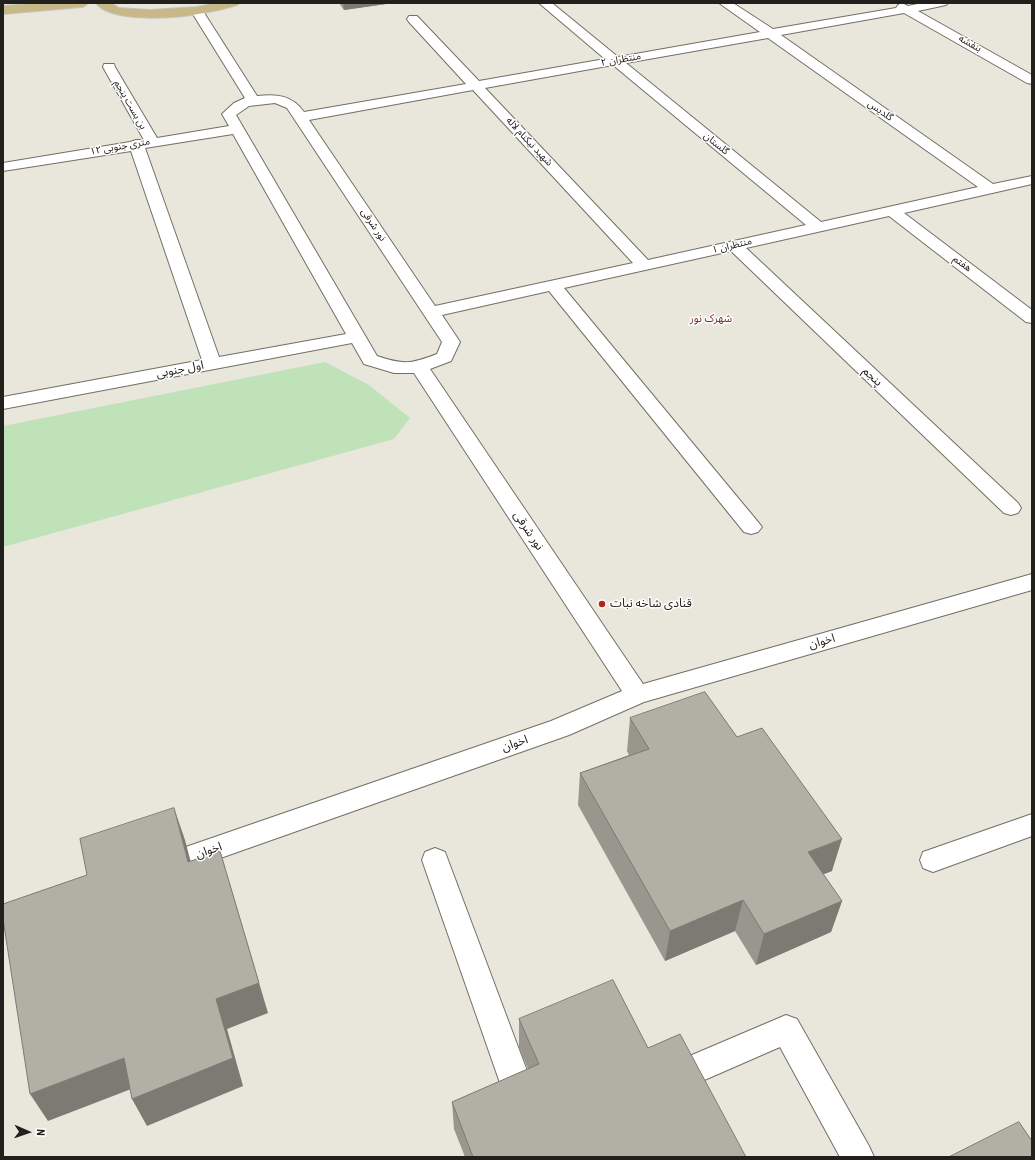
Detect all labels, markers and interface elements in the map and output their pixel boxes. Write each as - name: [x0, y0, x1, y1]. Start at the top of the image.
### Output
- street label: بنفشه: [956, 33, 984, 55]
- street label: منتظران ۲: [600, 51, 642, 69]
- street label: بن بست پنجم: [111, 78, 149, 132]
- street label: گلدیس: [865, 98, 895, 124]
- street label: شهید نیکنام لاله: [503, 115, 555, 169]
- street label: گلستان: [701, 130, 731, 158]
- street label: ۱۲ متری جنوبی: [89, 136, 151, 158]
- street label: نور شرقی: [358, 206, 388, 244]
- street label: منتظران ۱: [711, 236, 753, 256]
- street label: هفتم: [950, 253, 974, 275]
- district label: شهرک نور: [690, 312, 732, 326]
- street label: اول جنوبی: [155, 358, 205, 382]
- street label: پنجم: [859, 364, 885, 390]
- street label: نور شرقی: [510, 509, 546, 553]
- place label: قنادی شاخه نبات: [610, 597, 692, 611]
- marker: قنادی شاخه نبات: [597, 599, 607, 609]
- street label: اخوان: [807, 631, 837, 653]
- street label: اخوان: [500, 733, 530, 755]
- street label: اخوان: [194, 840, 224, 862]
- north arrow: [8, 1112, 48, 1152]
- text: N: [34, 1129, 47, 1136]

